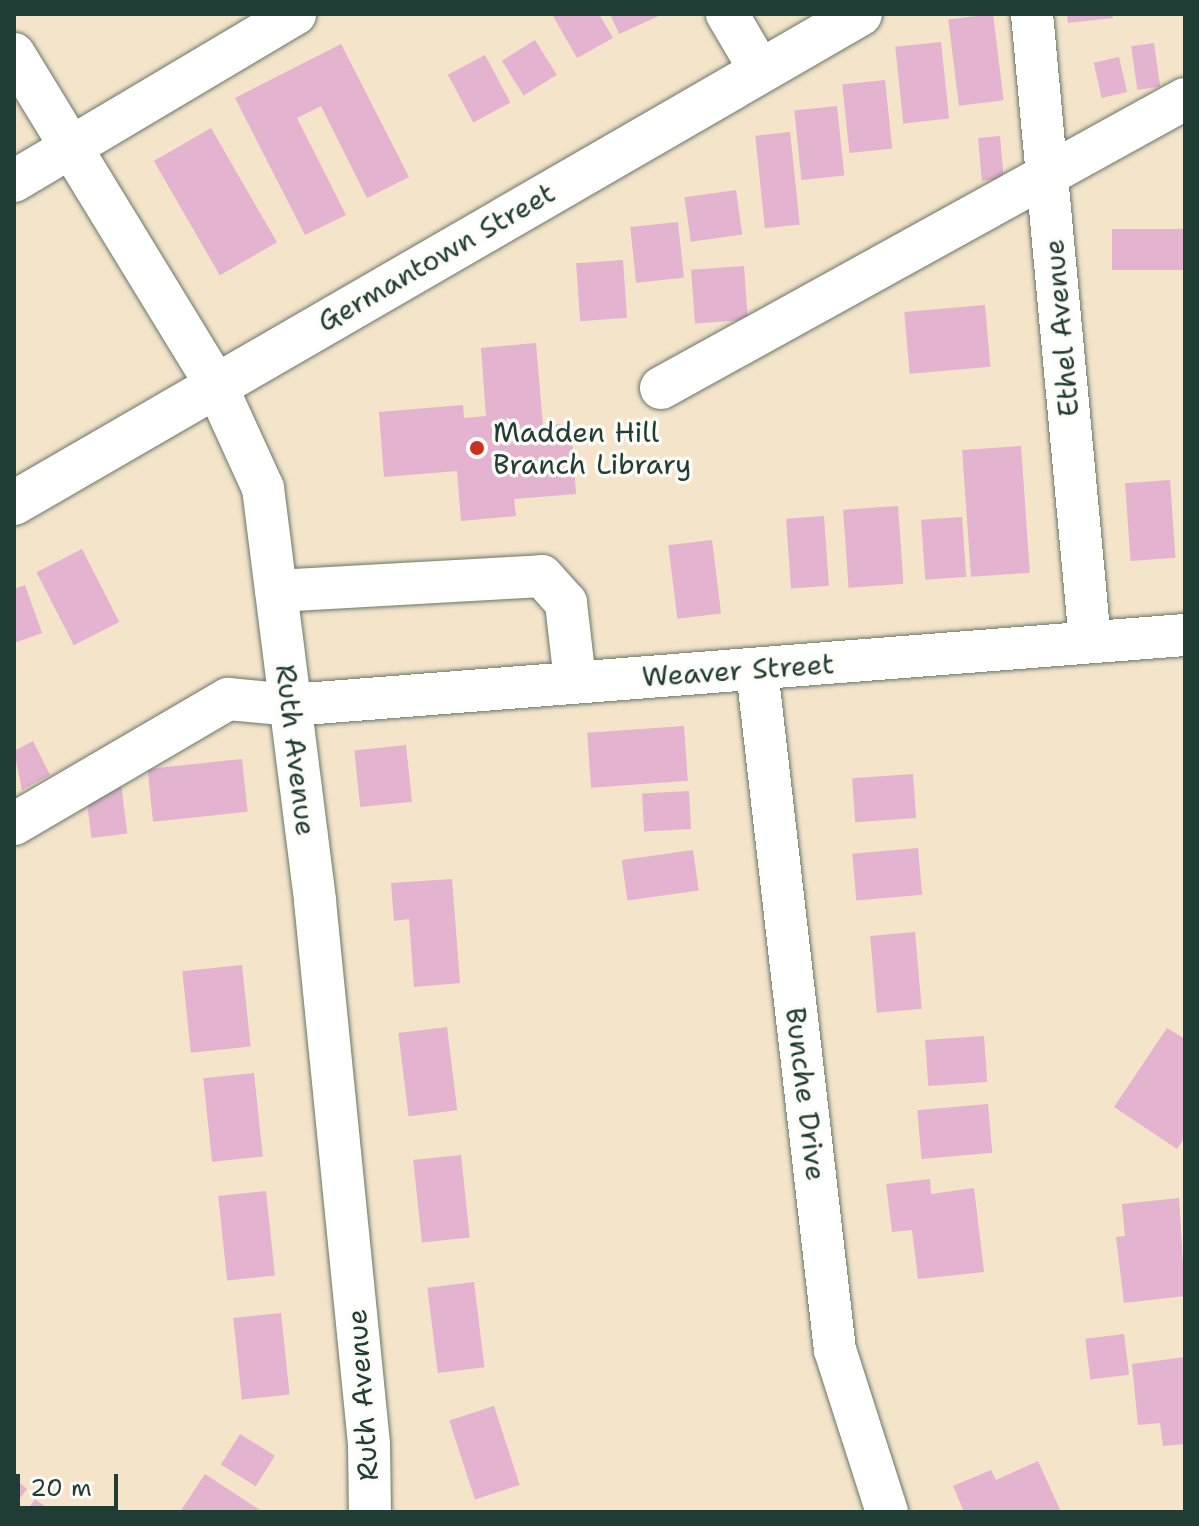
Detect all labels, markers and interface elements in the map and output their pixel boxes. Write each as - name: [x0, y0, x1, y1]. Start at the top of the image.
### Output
- street label: Germantown Street: [311, 175, 561, 339]
- street label: Ethel Avenue: [1037, 238, 1085, 418]
- place label: Madden Hill Branch Library: [493, 415, 691, 481]
- marker: Madden Hill Branch Library: [468, 439, 486, 457]
- street label: Weaver Street: [641, 647, 835, 693]
- street label: Ruth Avenue: [269, 662, 323, 838]
- street label: Bunche Drive: [779, 1005, 833, 1183]
- street label: Ruth Avenue: [339, 1308, 385, 1482]
- scale bar: [20, 1458, 122, 1508]
- text: 20 m: [30, 1472, 92, 1504]

